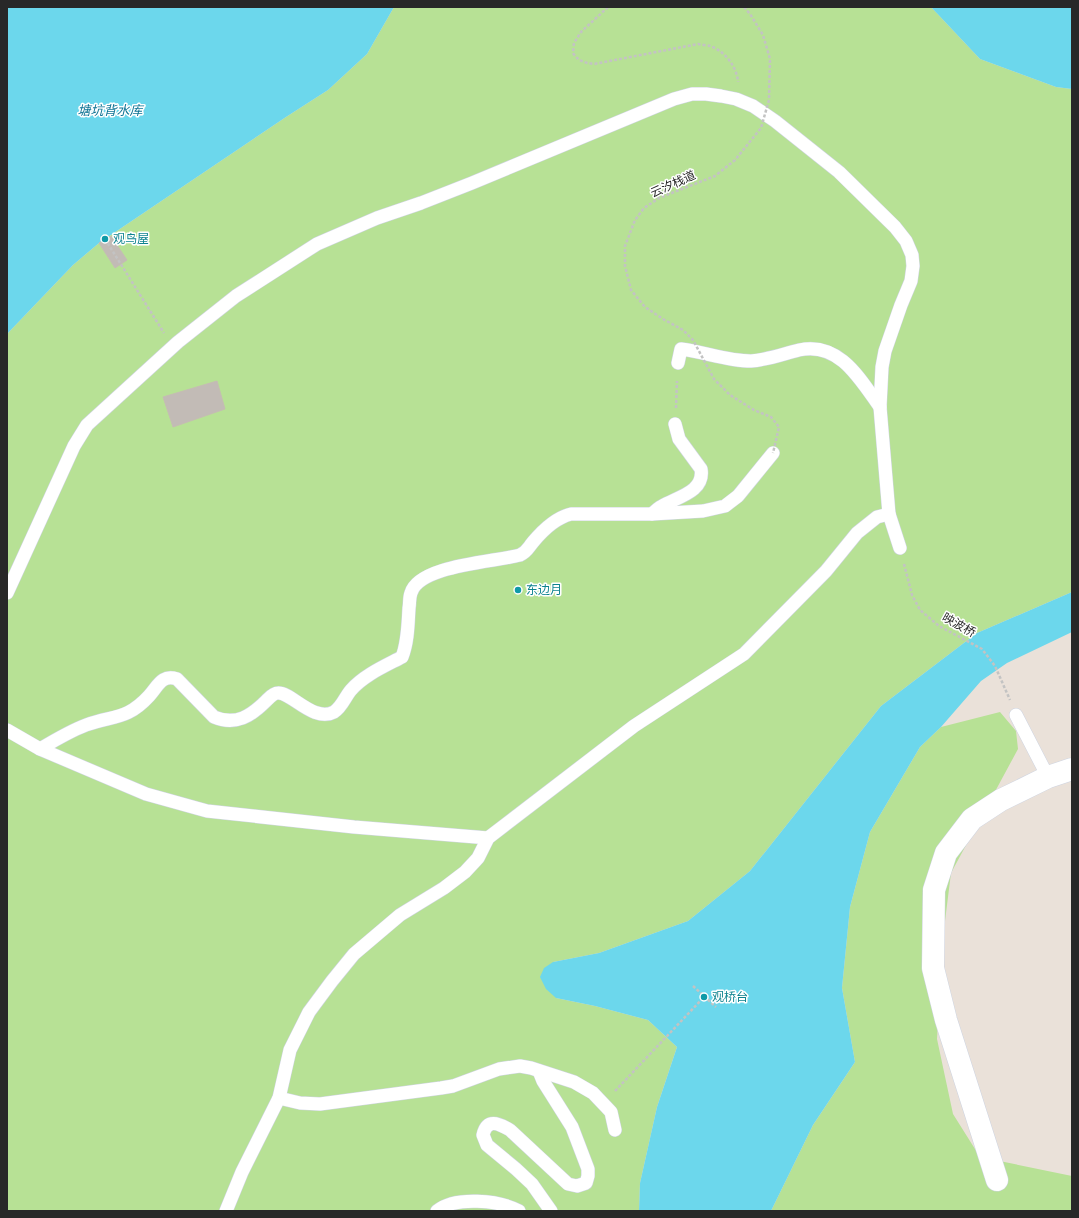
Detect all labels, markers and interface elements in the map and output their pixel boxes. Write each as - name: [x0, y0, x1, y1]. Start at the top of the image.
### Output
- water label: 塘坑背水库: [77, 103, 144, 118]
- street label: 云汐栈道: [648, 168, 698, 200]
- place label: 观鸟屋: [113, 232, 149, 246]
- marker: 观鸟屋: [100, 234, 110, 244]
- place label: 东边月: [526, 583, 562, 597]
- marker: 东边月: [513, 585, 523, 595]
- street label: 映波桥: [940, 610, 978, 640]
- place label: 观桥台: [712, 990, 748, 1004]
- marker: 观桥台: [699, 992, 709, 1002]

